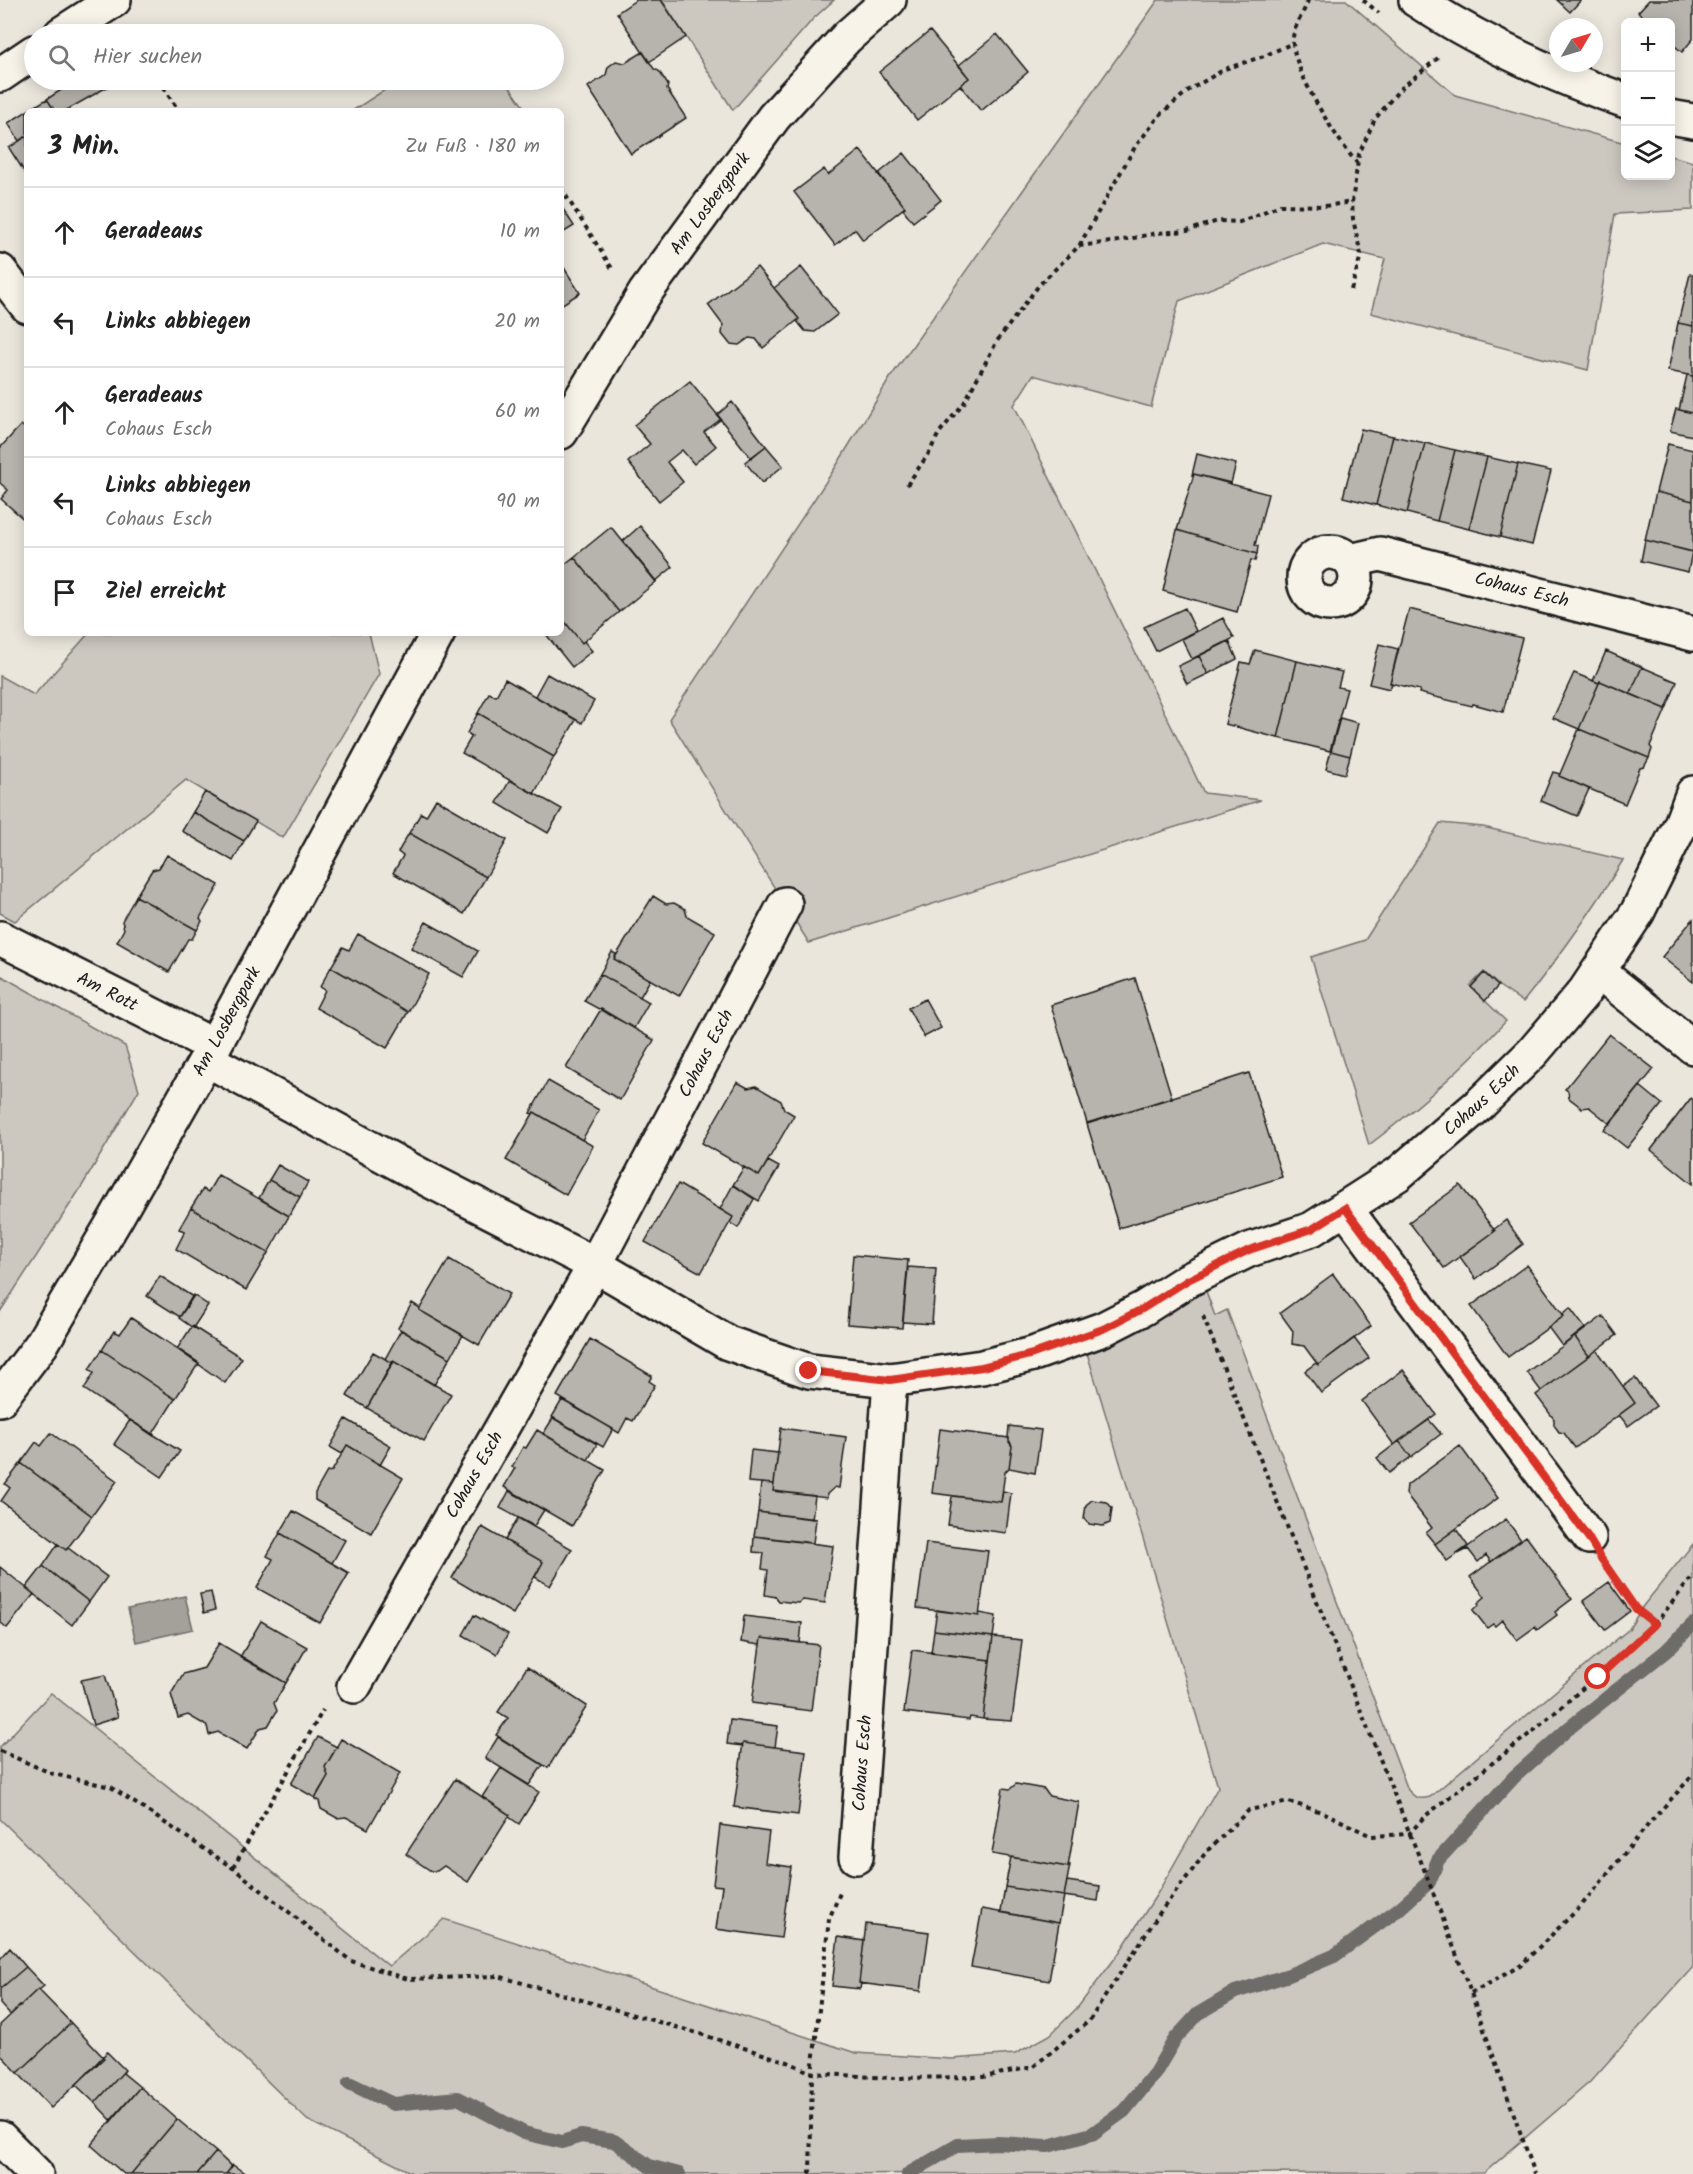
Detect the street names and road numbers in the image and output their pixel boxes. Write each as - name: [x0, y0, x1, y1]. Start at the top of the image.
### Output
- street label: Am Losbergpark: [663, 146, 758, 261]
- street label: Cohaus Esch: [1471, 564, 1572, 616]
- street label: Am Losbergpark: [185, 961, 269, 1082]
- street label: Am Rott: [72, 964, 144, 1020]
- street label: Cohaus Esch: [671, 1004, 742, 1103]
- street label: Cohaus Esch: [1437, 1057, 1527, 1144]
- street label: Cohaus Esch: [438, 1426, 511, 1524]
- street label: Cohaus Esch: [845, 1714, 881, 1812]

